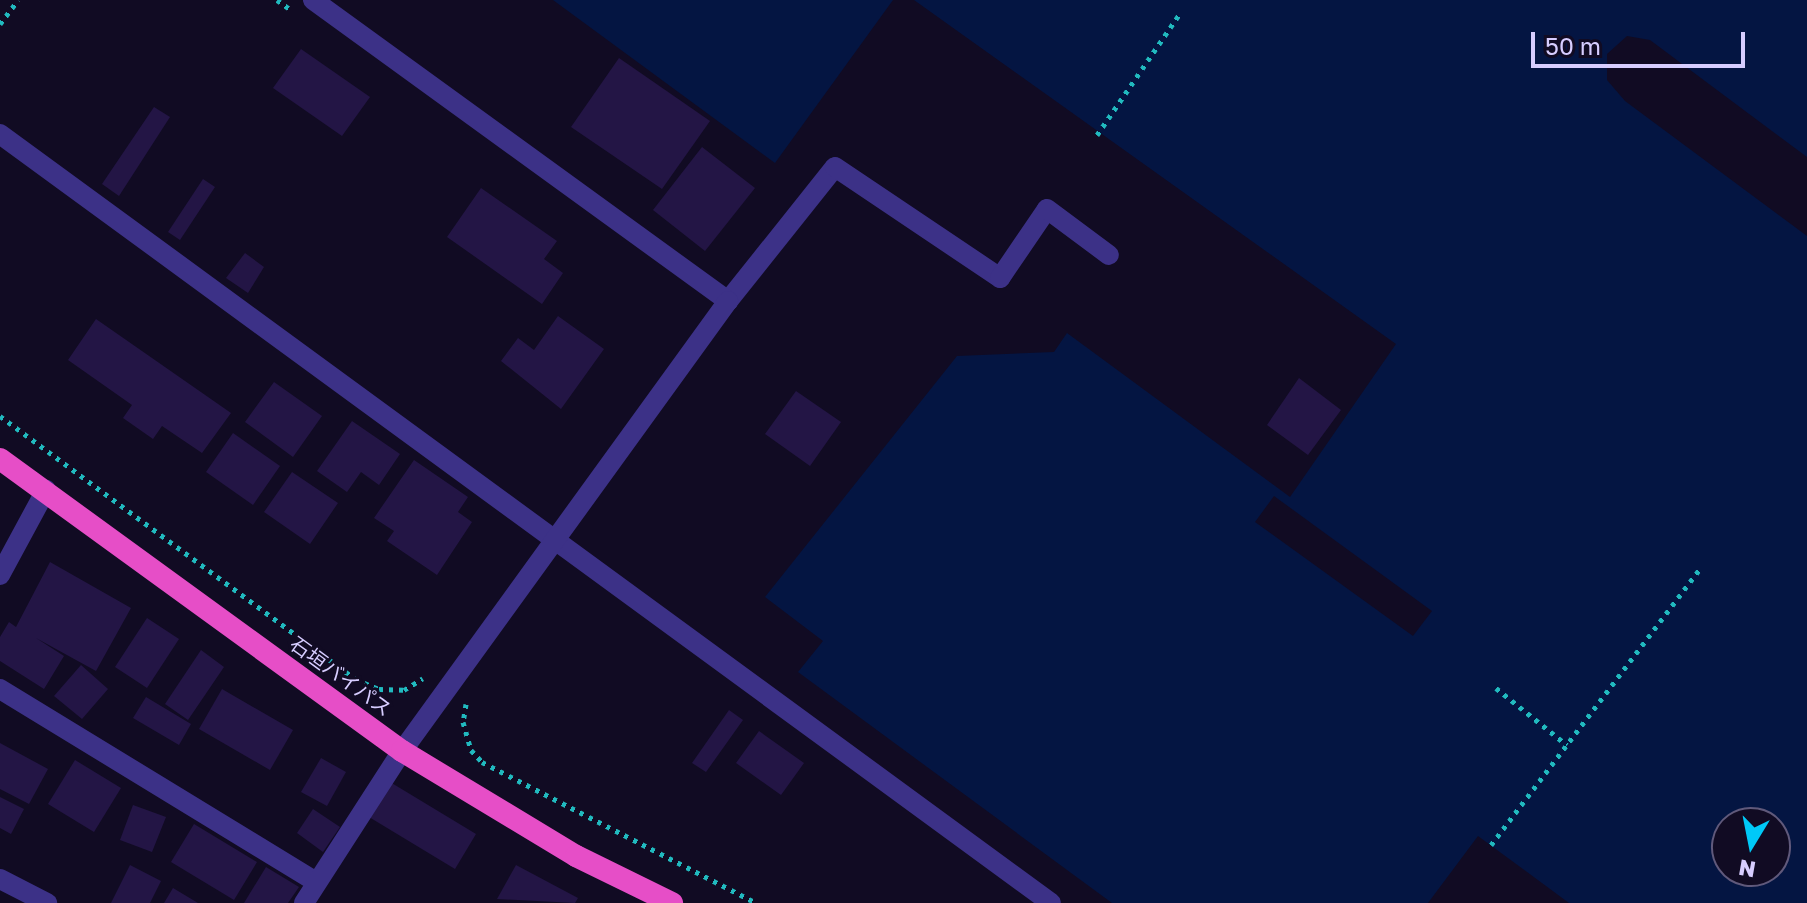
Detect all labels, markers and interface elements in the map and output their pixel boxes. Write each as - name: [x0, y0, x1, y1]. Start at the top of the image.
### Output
- scale bar: [1535, 16, 1749, 66]
- text: 50 m: [1545, 31, 1601, 60]
- street label: 石垣バイパス: [285, 631, 397, 721]
- north arrow: [1711, 807, 1791, 887]
- text: N: [1737, 854, 1758, 884]

